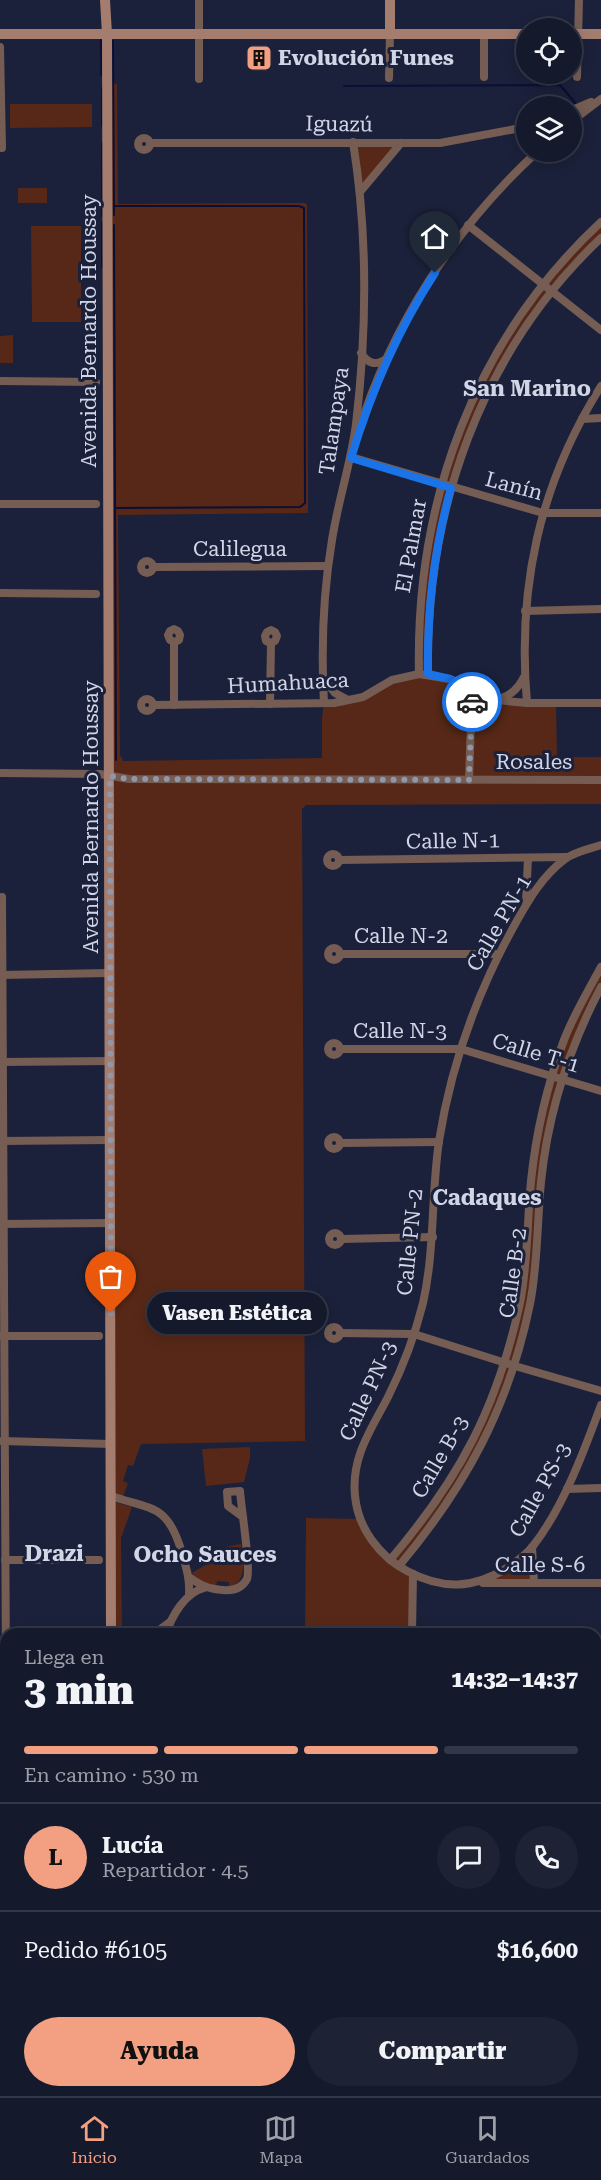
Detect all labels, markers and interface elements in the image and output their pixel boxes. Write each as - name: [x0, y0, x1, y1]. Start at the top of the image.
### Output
- map controls: [516, 18, 582, 162]
- button: locate: [516, 18, 582, 84]
- building icon: Evolución Funes: [244, 43, 274, 73]
- place label: Evolución Funes: [278, 46, 454, 70]
- button: layers: [516, 96, 582, 162]
- street label: Iguazú: [305, 111, 373, 137]
- street label: Avenida Bernardo Houssay: [77, 194, 101, 468]
- pin: [409, 211, 460, 273]
- icon: home: [418, 220, 451, 253]
- street label: Talampaya: [315, 365, 354, 477]
- district label: San Marino: [463, 376, 591, 401]
- street label: Lanín: [483, 467, 546, 505]
- street label: El Palmar: [391, 497, 431, 595]
- street label: Calilegua: [193, 537, 288, 561]
- street label: Humahuaca: [227, 668, 350, 698]
- courier: [442, 672, 502, 732]
- street label: Avenida Bernardo Houssay: [79, 680, 103, 954]
- icon: car: [456, 686, 489, 719]
- street label: Rosales: [496, 750, 572, 774]
- street label: Calle N-1: [406, 828, 500, 854]
- street label: Calle PN-1: [462, 870, 536, 976]
- street label: Calle N-2: [354, 924, 448, 948]
- street label: Calle N-3: [353, 1019, 447, 1043]
- street label: Calle T-1: [489, 1028, 583, 1078]
- district label: Cadaques: [432, 1185, 542, 1210]
- street label: Calle PN-2: [392, 1187, 428, 1297]
- street label: Calle B-2: [495, 1226, 531, 1320]
- pin: [85, 1251, 136, 1313]
- icon: bag: [94, 1260, 127, 1293]
- callout: Vasen Estética: [147, 1292, 327, 1334]
- text: Vasen Estética: [162, 1301, 312, 1325]
- street label: Calle PN-3: [334, 1337, 402, 1445]
- street label: Calle B-3: [407, 1412, 473, 1502]
- street label: Calle PS-3: [504, 1439, 576, 1541]
- district label: Drazi: [24, 1541, 84, 1566]
- district label: Ocho Sauces: [133, 1542, 277, 1567]
- street label: Calle S-6: [495, 1553, 585, 1577]
- text: Llega en: [24, 1645, 104, 1669]
- text: 14:32–14:37: [451, 1667, 578, 1692]
- text: 3 min: [24, 1668, 134, 1714]
- text: En camino · 530 m: [24, 1763, 199, 1787]
- button: chat: [437, 1826, 500, 1889]
- button: phone: [515, 1826, 578, 1889]
- text: Lucía: [102, 1833, 163, 1858]
- text: L: [48, 1845, 63, 1870]
- text: Repartidor · 4.5: [102, 1858, 249, 1882]
- text: Pedido #6105: [24, 1938, 167, 1963]
- text: $16,600: [497, 1938, 578, 1963]
- button: Ayuda: [24, 2017, 295, 2086]
- button: Compartir: [307, 2017, 578, 2086]
- tab: Inicio: [71, 2112, 117, 2167]
- tab: Mapa: [260, 2112, 302, 2167]
- tab: Guardados: [445, 2112, 530, 2167]

